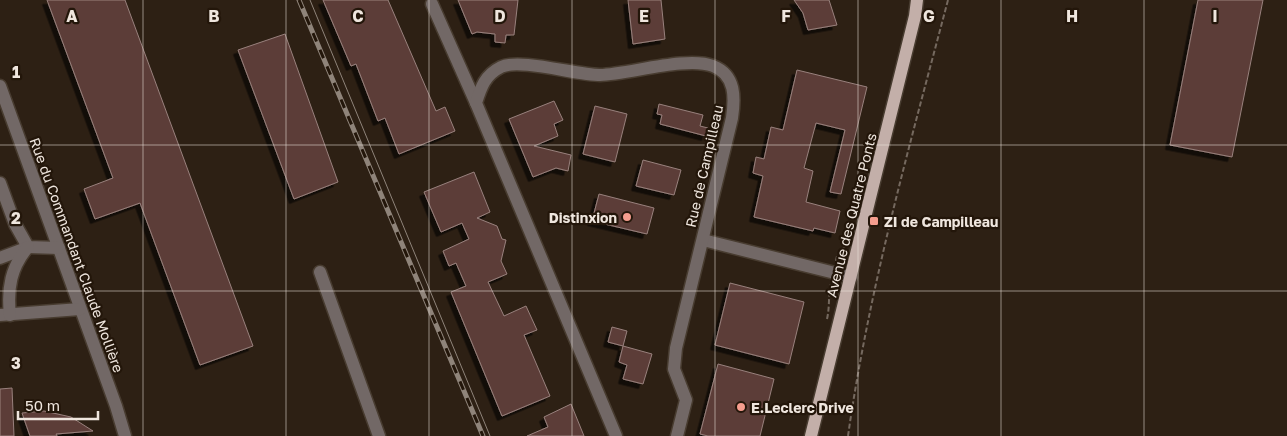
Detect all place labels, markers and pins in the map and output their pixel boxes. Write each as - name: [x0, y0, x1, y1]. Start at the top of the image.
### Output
- place label: Distinxion: [549, 209, 617, 226]
- marker: Distinxion: [621, 211, 633, 223]
- place label: ZI de Campilleau: [884, 213, 998, 230]
- marker: ZI de Campilleau: [868, 215, 880, 227]
- place label: E.Leclerc Drive: [751, 399, 854, 416]
- marker: E.Leclerc Drive: [735, 401, 747, 413]

